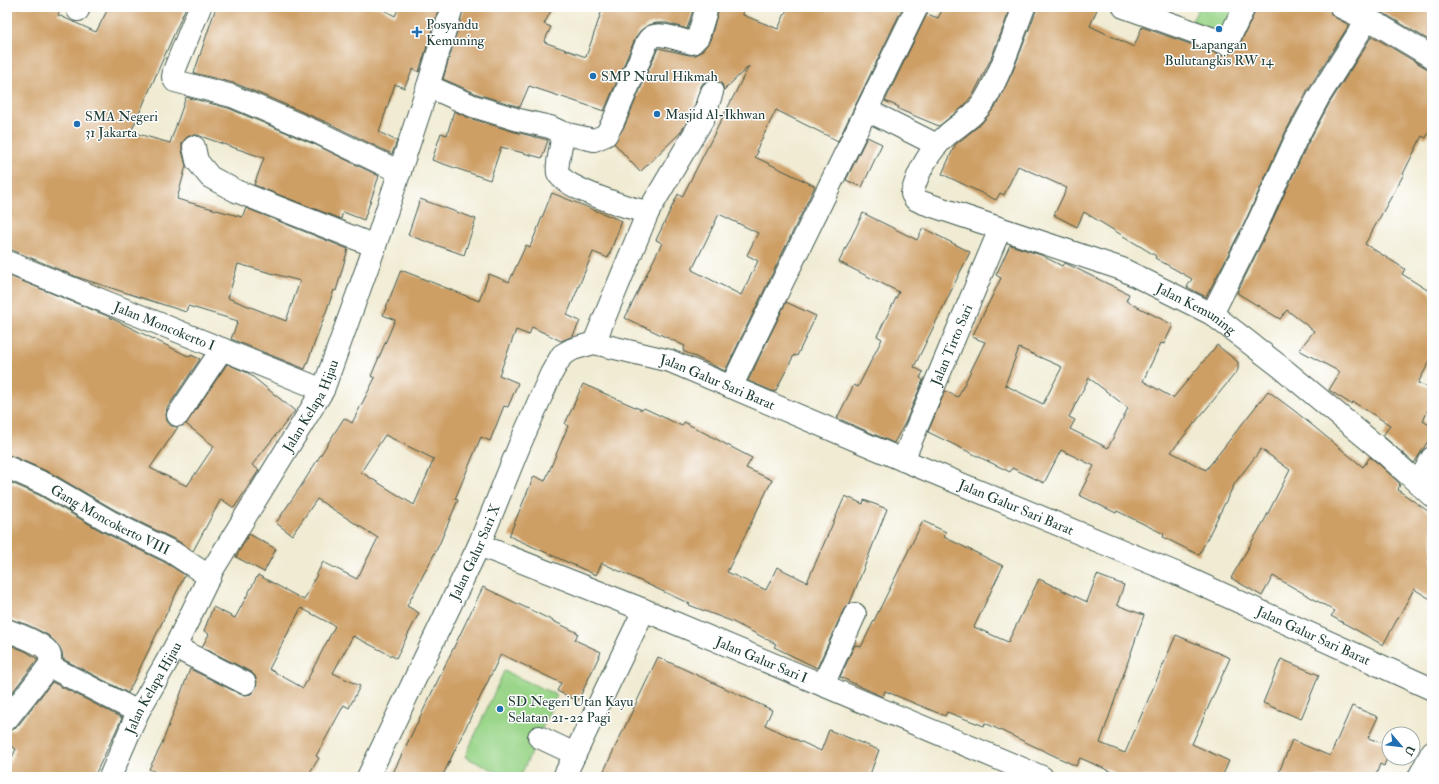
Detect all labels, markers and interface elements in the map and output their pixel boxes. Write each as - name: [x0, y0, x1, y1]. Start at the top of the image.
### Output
- place label: Posyandu Kemuning: [426, 16, 486, 49]
- marker: Lapangan Bulutangkis RW 14: [1214, 24, 1224, 34]
- marker: Posyandu Kemuning: [411, 26, 423, 38]
- place label: Lapangan Bulutangkis RW 14: [1165, 36, 1275, 69]
- place label: SMP Nurul Hikmah: [601, 68, 718, 85]
- marker: SMP Nurul Hikmah: [588, 71, 598, 81]
- place label: Masjid Al-Ikhwan: [665, 106, 765, 123]
- place label: SMA Negeri 31 Jakarta: [85, 108, 158, 141]
- marker: Masjid Al-Ikhwan: [652, 109, 662, 119]
- marker: SMA Negeri 31 Jakarta: [72, 119, 82, 129]
- street label: Jalan Kemuning: [1152, 279, 1240, 339]
- street label: Jalan Moncokerto I: [110, 298, 218, 354]
- street label: Jalan Tirto Sari: [927, 302, 977, 389]
- street label: Jalan Galur Sari Barat: [657, 351, 778, 414]
- street label: Jalan Kelapa Hijau: [279, 357, 342, 456]
- street label: Jalan Galur Sari Barat: [955, 476, 1077, 539]
- street label: Gang Moncokerto VIII: [47, 481, 173, 559]
- street label: Jalan Galur Sari X: [445, 501, 504, 604]
- street label: Jalan Galur Sari Barat: [1253, 602, 1373, 669]
- street label: Jalan Galur Sari I: [712, 633, 810, 687]
- street label: Jalan Kelapa Hijau: [121, 639, 185, 738]
- place label: SD Negeri Utan Kayu Selatan 21-22 Pagi: [508, 693, 634, 726]
- marker: SD Negeri Utan Kayu Selatan 21-22 Pagi: [495, 704, 505, 714]
- north arrow: [1381, 726, 1421, 766]
- text: U: [1401, 743, 1417, 758]

